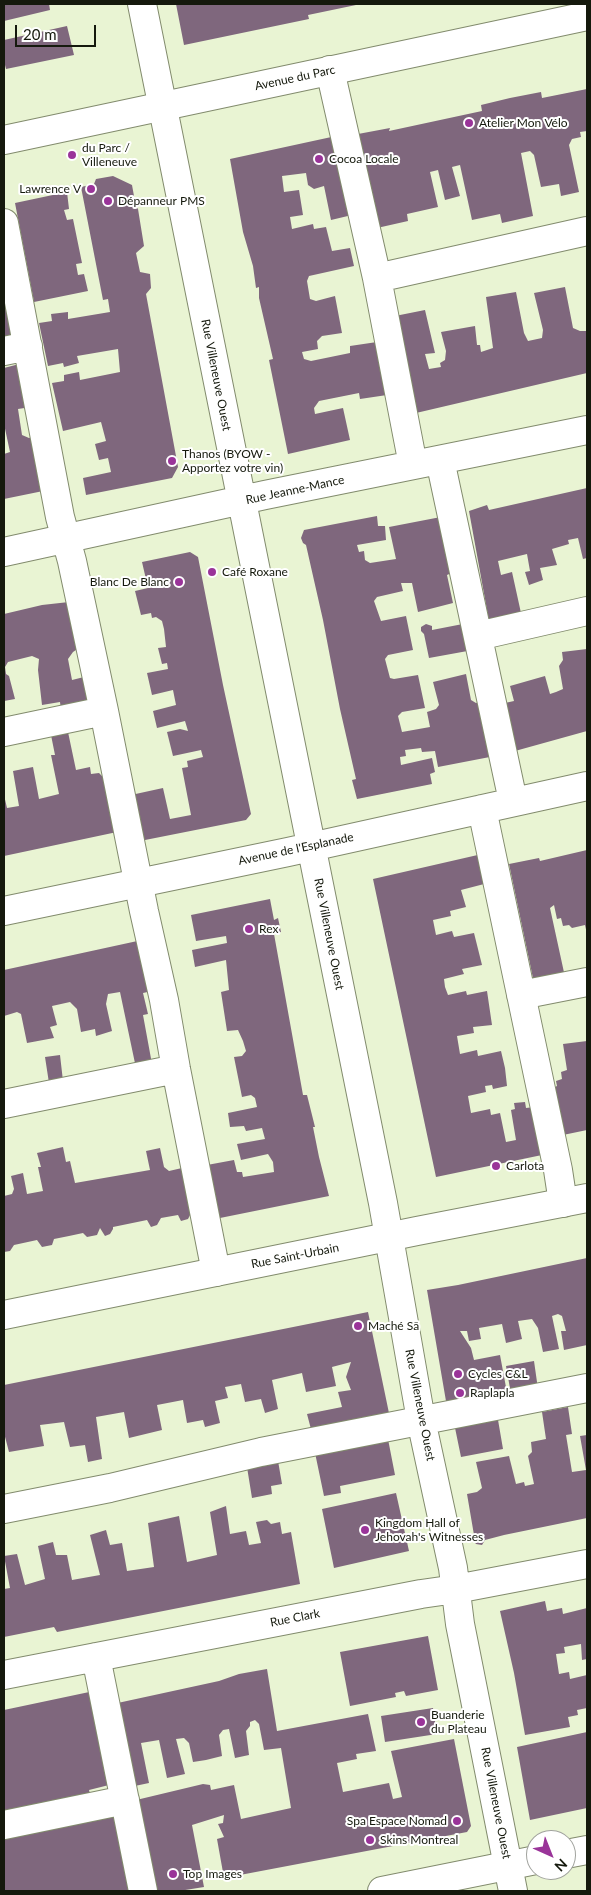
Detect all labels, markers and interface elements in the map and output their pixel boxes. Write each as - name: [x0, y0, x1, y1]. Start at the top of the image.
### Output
- scale bar: [18, 15, 99, 47]
- text: 20 m: [23, 25, 57, 43]
- street label: Avenue du Parc: [253, 62, 337, 94]
- place label: Atelier Mon Vélo: [479, 116, 568, 130]
- marker: Atelier Mon Vélo: [463, 117, 475, 129]
- place label: du Parc / Villeneuve: [82, 141, 137, 169]
- marker: du Parc / Villeneuve: [66, 149, 78, 161]
- place label: Cocoa Locale: [329, 152, 399, 166]
- marker: Cocoa Locale: [313, 153, 325, 165]
- place label: Lawrence V: [19, 182, 81, 196]
- marker: Lawrence V: [85, 183, 97, 195]
- place label: Dépanneur PMS: [118, 194, 205, 208]
- marker: Dépanneur PMS: [102, 195, 114, 207]
- street label: Rue Villeneuve Ouest: [198, 318, 234, 432]
- place label: Thanos (BYOW - Apportez votre vin): [182, 447, 283, 475]
- marker: Thanos (BYOW - Apportez votre vin): [166, 455, 178, 467]
- street label: Rue Jeanne-Mance: [244, 473, 346, 507]
- place label: Café Roxane: [222, 565, 288, 579]
- marker: Café Roxane: [206, 566, 218, 578]
- place label: Blanc De Blanc: [90, 575, 169, 589]
- marker: Blanc De Blanc: [173, 576, 185, 588]
- street label: Avenue de l'Esplanade: [237, 830, 355, 868]
- street label: Rue Villeneuve Ouest: [311, 877, 347, 991]
- place label: Rex: [259, 922, 278, 936]
- marker: Rex: [243, 923, 255, 935]
- place label: Carlota: [506, 1159, 544, 1173]
- marker: Carlota: [490, 1160, 502, 1172]
- street label: Rue Saint-Urbain: [250, 1240, 340, 1272]
- place label: Maché Sā: [368, 1319, 419, 1333]
- marker: Maché Sā: [352, 1320, 364, 1332]
- street label: Rue Villeneuve Ouest: [402, 1348, 438, 1462]
- place label: Cycles C&L: [468, 1367, 528, 1381]
- marker: Cycles C&L: [452, 1368, 464, 1380]
- place label: Raplapla: [470, 1386, 514, 1400]
- marker: Raplapla: [454, 1387, 466, 1399]
- place label: Kingdom Hall of Jehovah's Witnesses: [375, 1516, 483, 1544]
- marker: Kingdom Hall of Jehovah's Witnesses: [359, 1524, 371, 1536]
- street label: Rue Clark: [269, 1606, 321, 1630]
- place label: Buanderie du Plateau: [431, 1708, 487, 1736]
- marker: Buanderie du Plateau: [415, 1716, 427, 1728]
- street label: Rue Villeneuve Ouest: [478, 1746, 514, 1860]
- place label: Spa Espace Nomad: [347, 1814, 447, 1828]
- marker: Spa Espace Nomad: [451, 1815, 463, 1827]
- north arrow: [526, 1830, 576, 1880]
- place label: Skins Montreal: [380, 1833, 458, 1847]
- marker: Skins Montreal: [364, 1834, 376, 1846]
- text: N: [551, 1856, 571, 1875]
- place label: Top Images: [183, 1867, 242, 1881]
- marker: Top Images: [167, 1868, 179, 1880]

